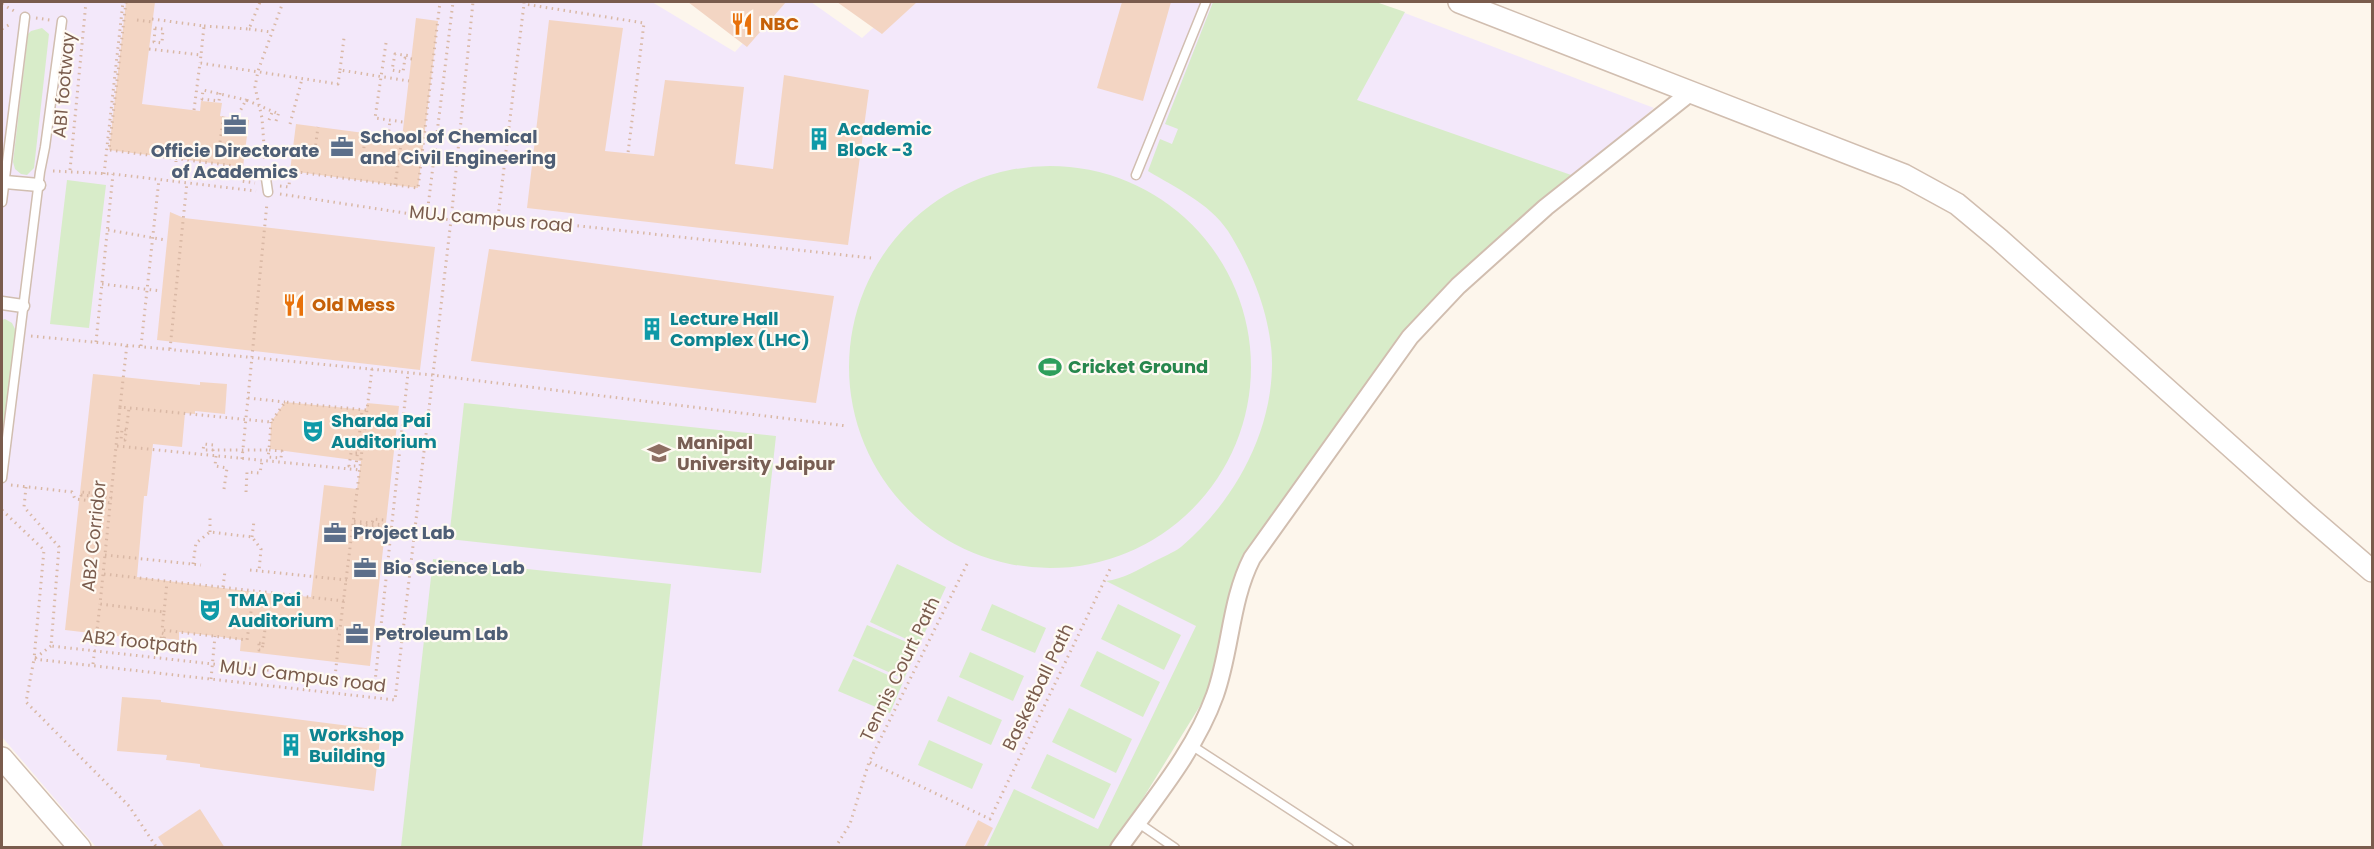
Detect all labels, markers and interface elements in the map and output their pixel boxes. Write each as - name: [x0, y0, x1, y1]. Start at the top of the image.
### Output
- restaurant icon: NBC: [729, 11, 755, 37]
- place label: NBC: [760, 11, 799, 36]
- street label: AB1 footway: [46, 31, 81, 139]
- office icon: Officie Directorate of Academics: [222, 112, 248, 138]
- place label: Academic Block -3: [837, 116, 932, 162]
- place label: School of Chemical and Civil Engineering: [360, 124, 556, 170]
- building icon: Academic Block -3: [806, 126, 832, 152]
- office icon: School of Chemical and Civil Engineering: [329, 134, 355, 160]
- place label: Officie Directorate of Academics: [151, 138, 319, 184]
- street label: MUJ campus road: [408, 199, 574, 238]
- restaurant icon: Old Mess: [281, 292, 307, 318]
- place label: Old Mess: [312, 292, 395, 317]
- place label: Lecture Hall Complex (LHC): [670, 306, 810, 352]
- building icon: Lecture Hall Complex (LHC): [639, 316, 665, 342]
- sports icon: Cricket Ground: [1037, 354, 1063, 380]
- place label: Cricket Ground: [1068, 354, 1208, 379]
- place label: Sharda Pai Auditorium: [331, 408, 437, 454]
- theatre icon: Sharda Pai Auditorium: [300, 418, 326, 444]
- place label: Manipal University Jaipur: [677, 430, 835, 476]
- school or university icon: Manipal University Jaipur: [646, 440, 672, 466]
- street label: AB2 Corridor: [75, 479, 112, 593]
- office icon: Project Lab: [322, 520, 348, 546]
- place label: Project Lab: [353, 520, 455, 545]
- office icon: Bio Science Lab: [352, 555, 378, 581]
- place label: Bio Science Lab: [383, 555, 525, 580]
- place label: TMA Pai Auditorium: [228, 587, 334, 633]
- street label: Tennis Court Path: [854, 592, 945, 745]
- theatre icon: TMA Pai Auditorium: [197, 597, 223, 623]
- street label: Basketball Path: [996, 619, 1079, 754]
- office icon: Petroleum Lab: [344, 621, 370, 647]
- place label: Petroleum Lab: [375, 621, 508, 646]
- street label: AB2 footpath: [81, 623, 199, 660]
- street label: MUJ Campus road: [219, 653, 387, 698]
- place label: Workshop Building: [309, 722, 404, 768]
- building icon: Workshop Building: [278, 732, 304, 758]

